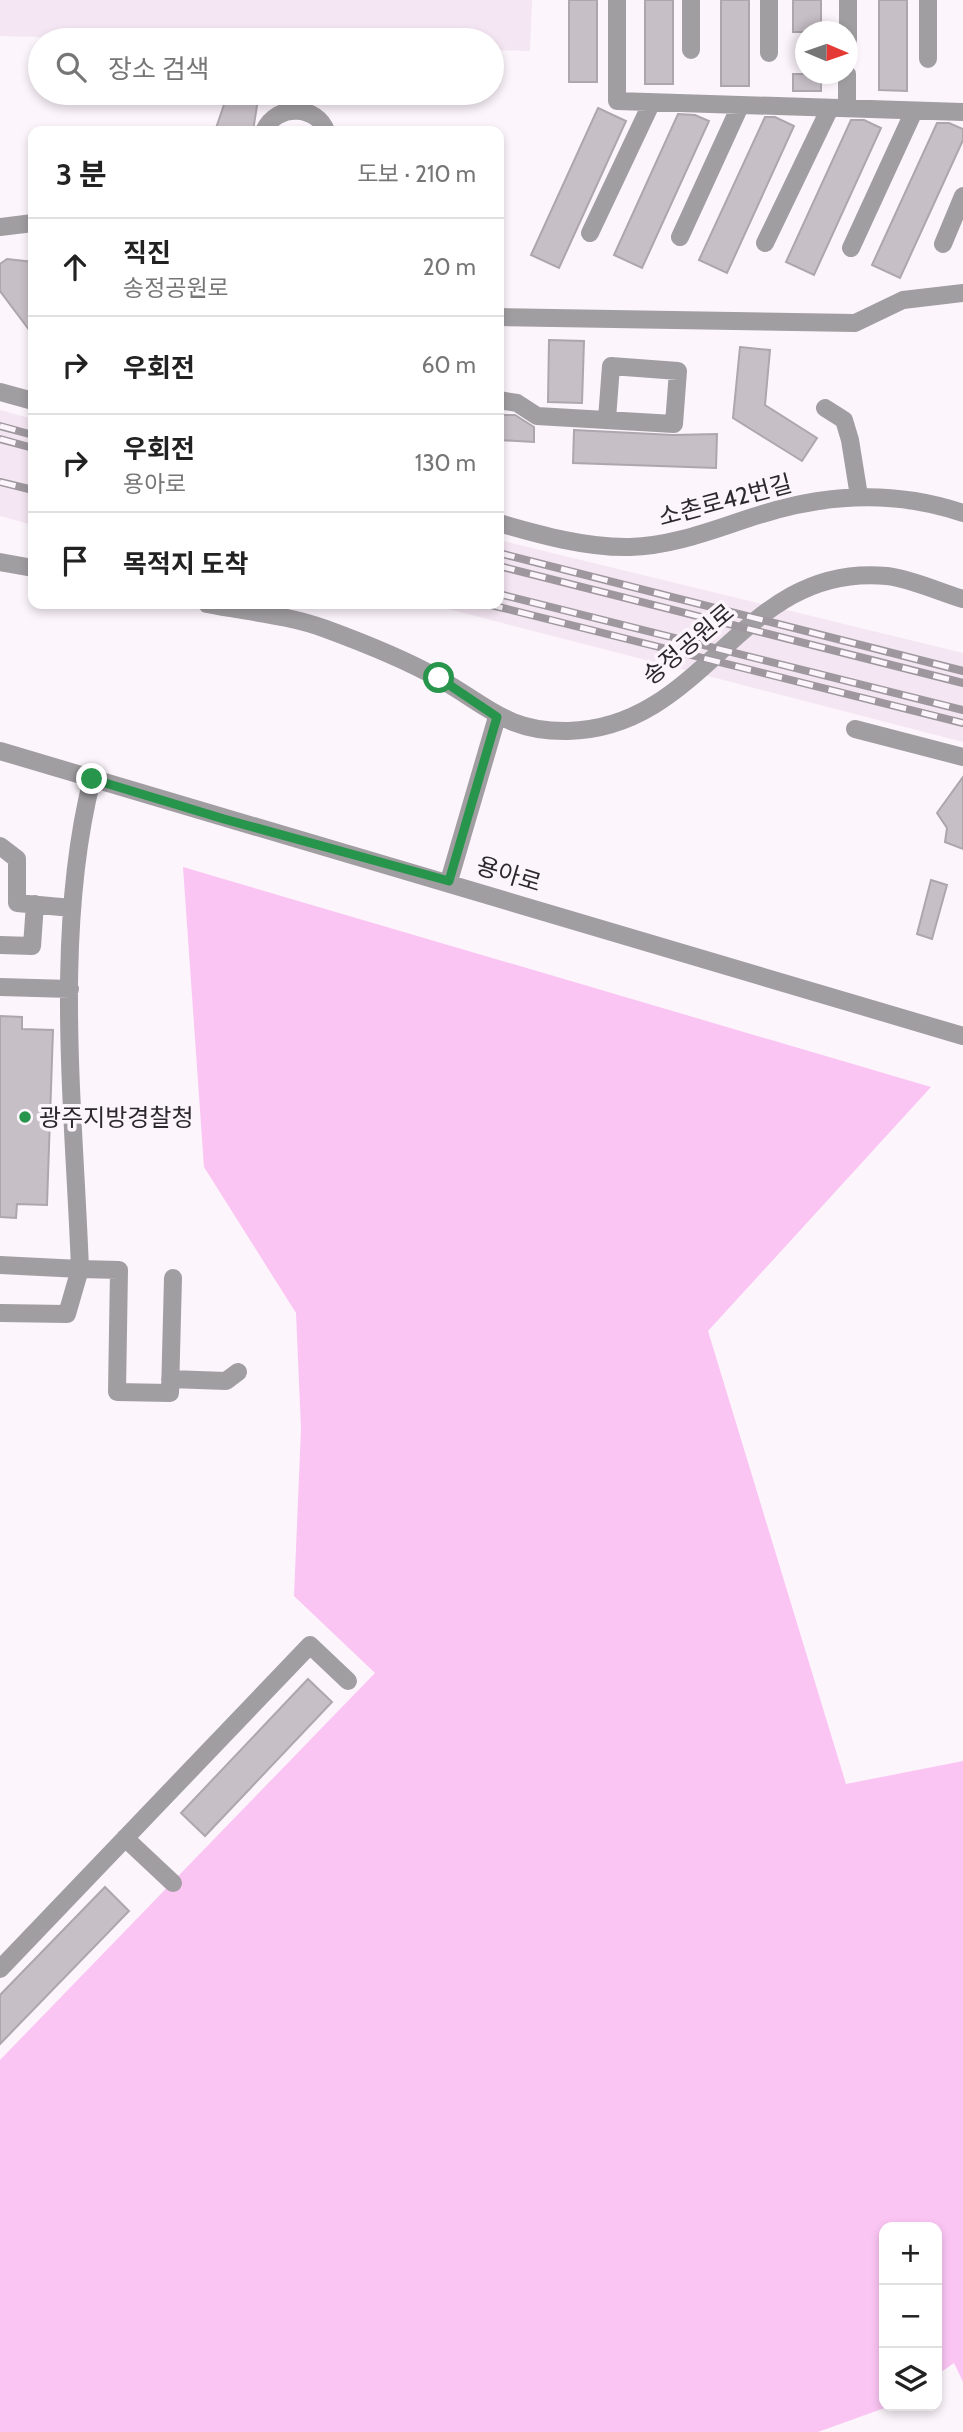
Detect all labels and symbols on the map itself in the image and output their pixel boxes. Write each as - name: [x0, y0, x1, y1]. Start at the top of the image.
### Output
- north arrow: [795, 21, 858, 84]
- street label: 소촌로42번길: [655, 468, 795, 532]
- street label: 송정공원로: [636, 597, 740, 691]
- route start: [423, 662, 454, 693]
- route end: [76, 763, 107, 794]
- street label: 용아로: [473, 850, 545, 898]
- place label: 광주지방경찰청: [39, 1103, 194, 1132]
- marker: 광주지방경찰청: [17, 1109, 33, 1125]

